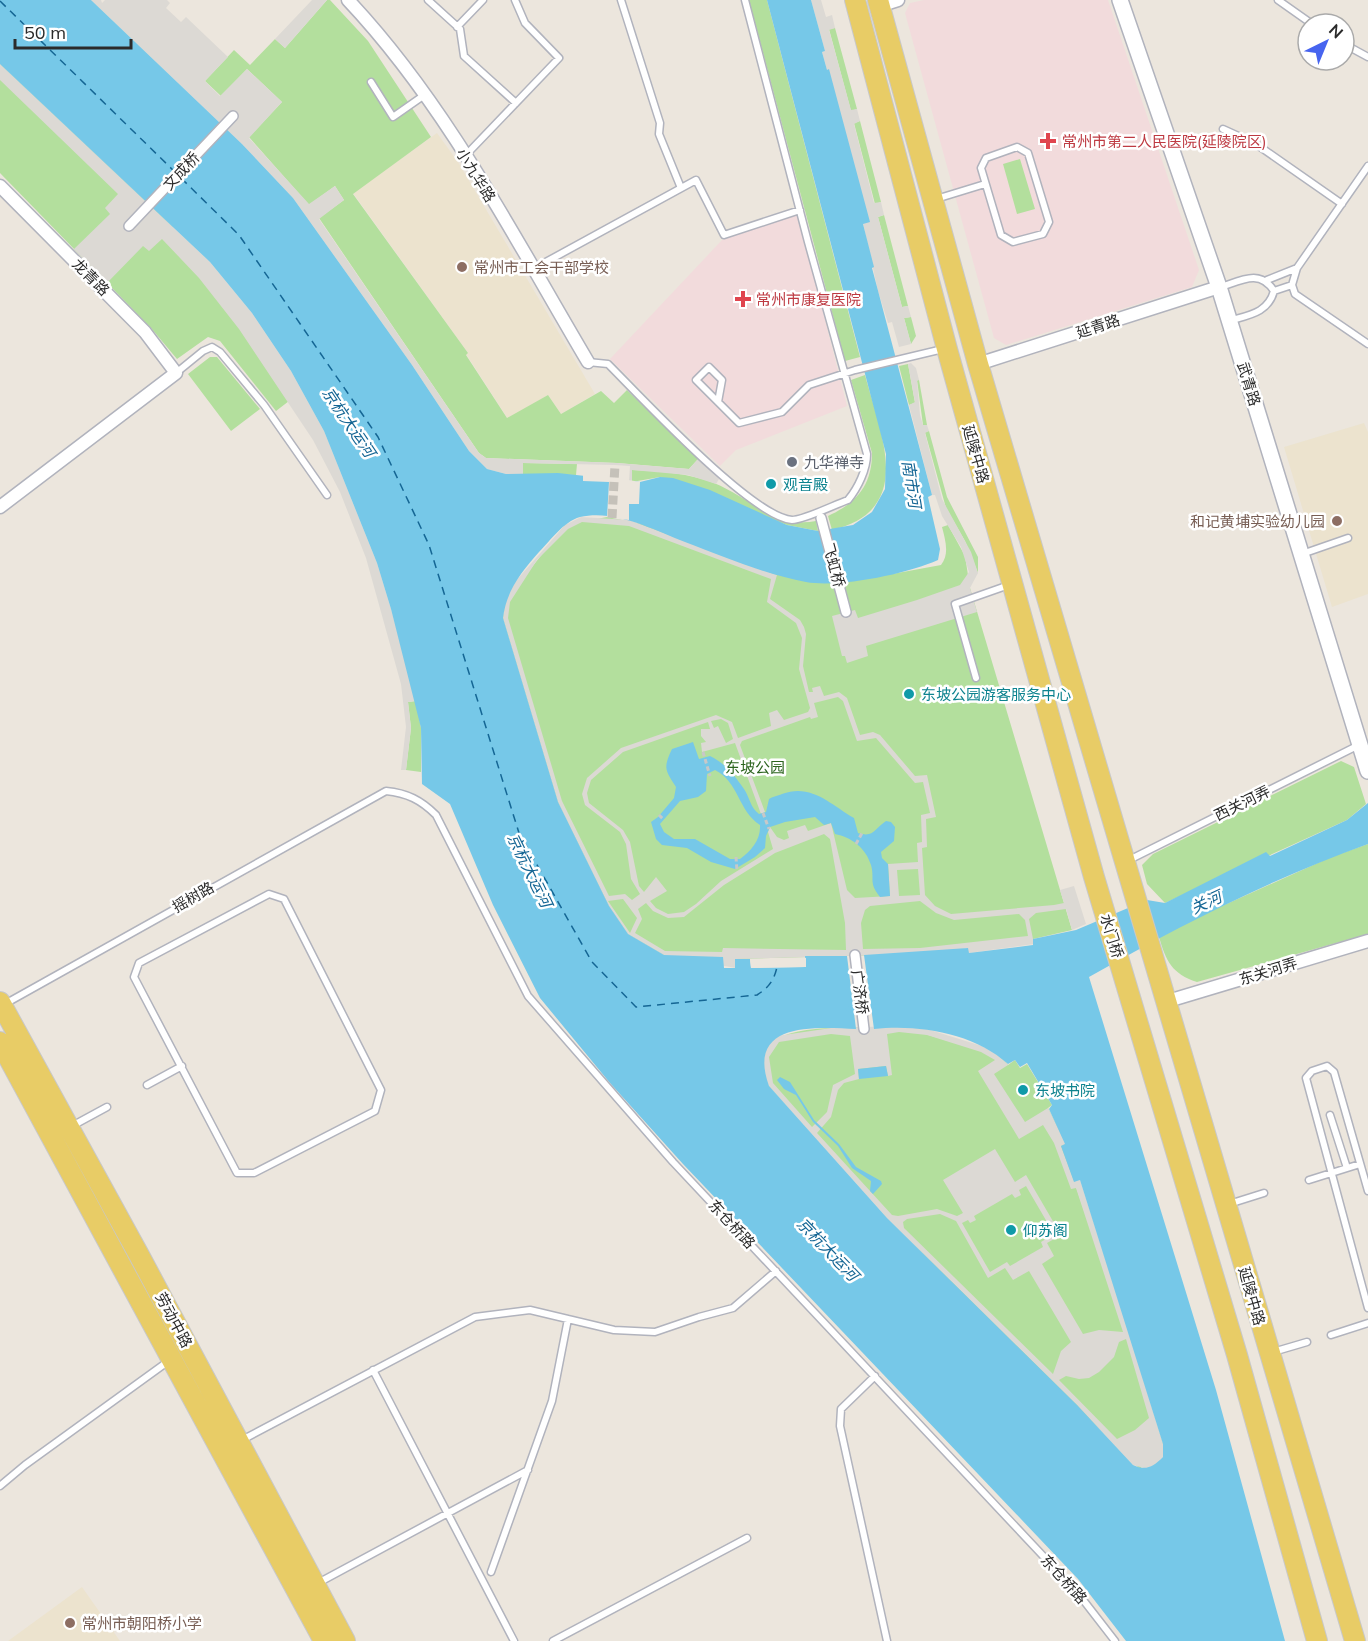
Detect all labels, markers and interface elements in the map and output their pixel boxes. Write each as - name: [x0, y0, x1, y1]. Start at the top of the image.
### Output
- scale bar: [15, 12, 130, 50]
- north arrow: [1296, 12, 1356, 72]
- text: N: [1325, 20, 1347, 42]
- text: 50 m: [24, 21, 66, 44]
- marker: 常州市第二人民医院(延陵院区): [1039, 132, 1057, 150]
- place label: 常州市第二人民医院(延陵院区): [1062, 132, 1267, 151]
- street label: 小九华路: [452, 145, 500, 205]
- street label: 文成桥: [159, 148, 203, 194]
- street label: 龙青路: [68, 254, 114, 300]
- place label: 常州市工会干部学校: [474, 258, 609, 277]
- marker: 常州市工会干部学校: [455, 260, 469, 274]
- marker: 常州市康复医院: [734, 290, 752, 308]
- place label: 常州市康复医院: [756, 290, 861, 309]
- street label: 延青路: [1074, 310, 1122, 342]
- street label: 武青路: [1233, 360, 1265, 408]
- water label: 京杭大运河: [318, 383, 381, 463]
- street label: 延陵中路: [959, 423, 993, 485]
- place label: 九华禅寺: [804, 453, 864, 472]
- marker: 九华禅寺: [785, 455, 799, 469]
- water label: 南市河: [898, 459, 926, 512]
- place label: 观音殿: [783, 475, 828, 494]
- marker: 观音殿: [764, 477, 778, 491]
- place label: 和记黄埔实验幼儿园: [1190, 512, 1325, 531]
- marker: 和记黄埔实验幼儿园: [1330, 514, 1344, 528]
- street label: 飞虹桥: [819, 541, 849, 589]
- place label: 东坡公园游客服务中心: [921, 685, 1071, 704]
- marker: 东坡公园游客服务中心: [902, 687, 916, 701]
- park label: 东坡公园: [725, 758, 785, 777]
- street label: 西关河弄: [1211, 781, 1273, 825]
- water label: 京杭大运河: [503, 830, 558, 913]
- street label: 摇树路: [169, 878, 217, 916]
- water label: 关河: [1187, 885, 1227, 918]
- street label: 水门桥: [1096, 912, 1128, 960]
- street label: 东关河弄: [1237, 953, 1299, 989]
- street label: 广济桥: [847, 968, 873, 1016]
- place label: 东坡书院: [1035, 1081, 1095, 1100]
- marker: 东坡书院: [1016, 1083, 1030, 1097]
- street label: 东仓桥路: [705, 1196, 759, 1252]
- water label: 京杭大运河: [793, 1213, 865, 1287]
- place label: 仰苏阁: [1023, 1221, 1068, 1240]
- marker: 仰苏阁: [1004, 1223, 1018, 1237]
- street label: 延陵中路: [1235, 1265, 1269, 1327]
- street label: 劳动中路: [152, 1289, 196, 1351]
- street label: 东仓桥路: [1037, 1550, 1091, 1608]
- place label: 常州市朝阳桥小学: [82, 1614, 202, 1633]
- marker: 常州市朝阳桥小学: [63, 1616, 77, 1630]

